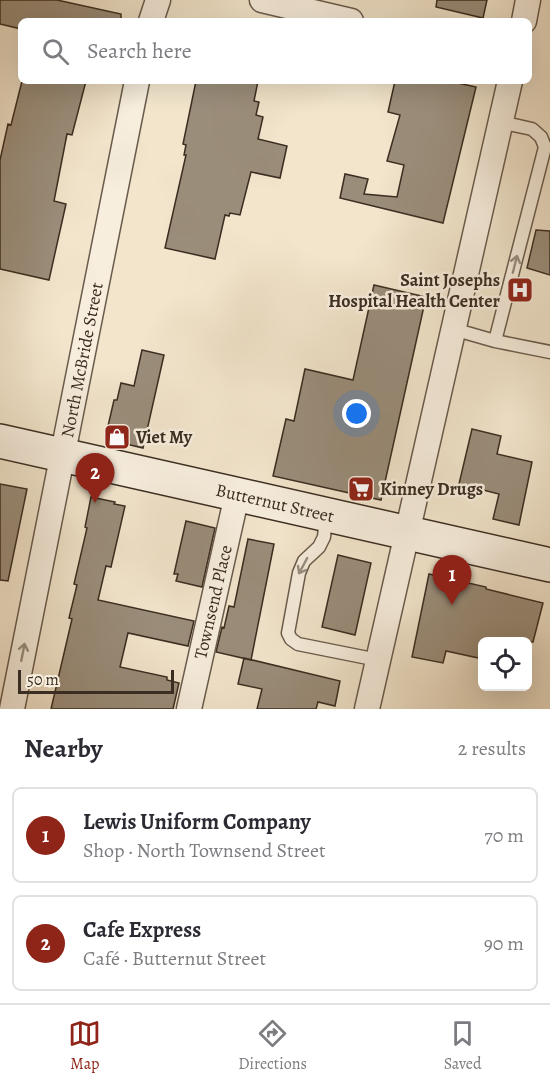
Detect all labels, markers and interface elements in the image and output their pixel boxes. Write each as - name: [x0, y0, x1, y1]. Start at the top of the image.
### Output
- search box: [18, 18, 532, 84]
- icon: search: [39, 35, 72, 68]
- text: Search here: [87, 36, 192, 66]
- one-way arrow: [509, 255, 521, 274]
- place label: Saint Josephs Hospital Health Center: [328, 268, 501, 313]
- hospital icon: Saint Josephs Hospital Health Center: [505, 275, 535, 305]
- street label: North McBride Street: [55, 280, 109, 440]
- your location: [342, 399, 371, 428]
- shop icon: Viet My: [102, 422, 132, 452]
- place label: Viet My: [135, 425, 193, 449]
- pin: 2: [76, 454, 115, 503]
- supermarket icon: Kinney Drugs: [346, 474, 376, 504]
- place label: Kinney Drugs: [380, 477, 483, 501]
- street label: Butternut Street: [213, 478, 337, 528]
- street label: Townsend Place: [188, 543, 238, 661]
- pin: 1: [432, 556, 472, 605]
- one-way arrow: [297, 557, 309, 574]
- map controls: [478, 637, 532, 691]
- button: locate: [478, 637, 532, 691]
- one-way arrow: [18, 642, 29, 662]
- scale bar: [18, 667, 174, 694]
- text: 50 m: [27, 669, 59, 691]
- text: Nearby: [24, 731, 103, 766]
- text: 2 results: [458, 735, 526, 762]
- text: Lewis Uniform Company: [83, 807, 311, 837]
- text: 1: [42, 822, 49, 849]
- text: 70 m: [484, 822, 524, 849]
- text: Shop · North Townsend Street: [83, 837, 326, 864]
- text: Cafe Express: [83, 915, 201, 945]
- text: 2: [41, 930, 50, 957]
- text: 90 m: [484, 930, 524, 957]
- text: Café · Butternut Street: [83, 945, 266, 972]
- tab: Map: [68, 1017, 101, 1075]
- tab: Directions: [238, 1017, 307, 1075]
- tab: Saved: [444, 1017, 482, 1075]

